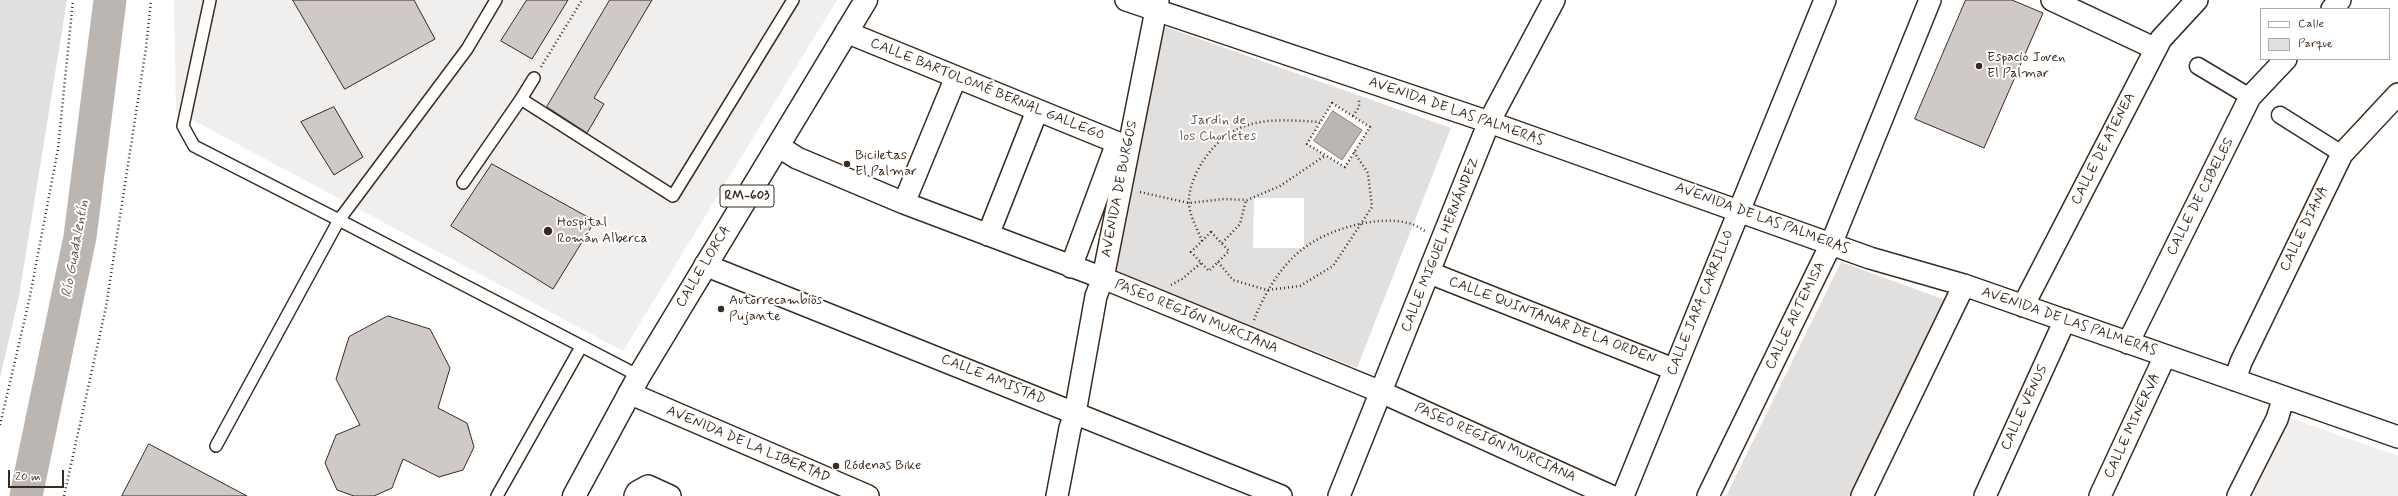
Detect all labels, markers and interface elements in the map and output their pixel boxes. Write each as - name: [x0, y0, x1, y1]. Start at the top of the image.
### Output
- legend: [2260, 8, 2390, 60]
- text: Calle: [2298, 16, 2324, 32]
- street label: CALLE BARTOLOMÉ BERNAL GALLEGO: [867, 35, 1107, 145]
- text: Parque: [2298, 36, 2333, 52]
- place label: Espacio Joven El Palmar: [1987, 50, 2065, 82]
- marker: Espacio Joven El Palmar: [1974, 61, 1984, 71]
- street label: AVENIDA DE LAS PALMERAS: [1366, 74, 1546, 150]
- street label: CALLE DE ATENEA: [2068, 90, 2140, 208]
- park label: Jardín de los Chorletes: [1180, 113, 1256, 146]
- street label: AVENIDA DE BURGOS: [1099, 119, 1141, 259]
- street label: CALLE DE CIBELES: [2164, 135, 2238, 259]
- place label: Biciletas El Palmar: [855, 148, 917, 180]
- street label: CALLE MIGUEL HERNÁNDEZ: [1398, 155, 1484, 335]
- marker: Biciletas El Palmar: [842, 159, 852, 169]
- street label: AVENIDA DE LAS PALMERAS: [1673, 180, 1851, 258]
- street label: CALLE DIANA: [2277, 184, 2333, 274]
- road number: RM-603: [720, 185, 774, 207]
- water label: Río Guadalentín: [59, 199, 93, 299]
- place label: Hospital Román Alberca: [557, 215, 648, 248]
- street label: CALLE LORCA: [673, 223, 735, 311]
- marker: Hospital Román Alberca: [542, 225, 554, 237]
- street label: CALLE JARA CARRILLO: [1664, 228, 1738, 378]
- street label: CALLE ARTEMISA: [1763, 259, 1829, 373]
- street label: CALLE QUINTANAR DE LA ORDEN: [1446, 274, 1658, 368]
- street label: PASEO REGIÓN MURCIANA: [1112, 276, 1280, 358]
- street label: AVENIDA DE LAS PALMERAS: [1979, 284, 2159, 360]
- place label: Autorrecambios Pujante: [729, 293, 822, 326]
- marker: Autorrecambios Pujante: [716, 304, 726, 314]
- street label: CALLE AMISTAD: [938, 351, 1048, 409]
- street label: CALLE VENUS: [1998, 363, 2052, 453]
- street label: CALLE MINERVA: [2101, 371, 2165, 481]
- street label: PASEO REGIÓN MURCIANA: [1412, 400, 1578, 486]
- street label: AVENIDA DE LA LIBERTAD: [664, 403, 832, 487]
- place label: Ródenas Bike: [844, 458, 921, 474]
- marker: Ródenas Bike: [831, 461, 841, 471]
- scale bar: [10, 462, 66, 488]
- text: 20 m: [15, 469, 41, 485]

